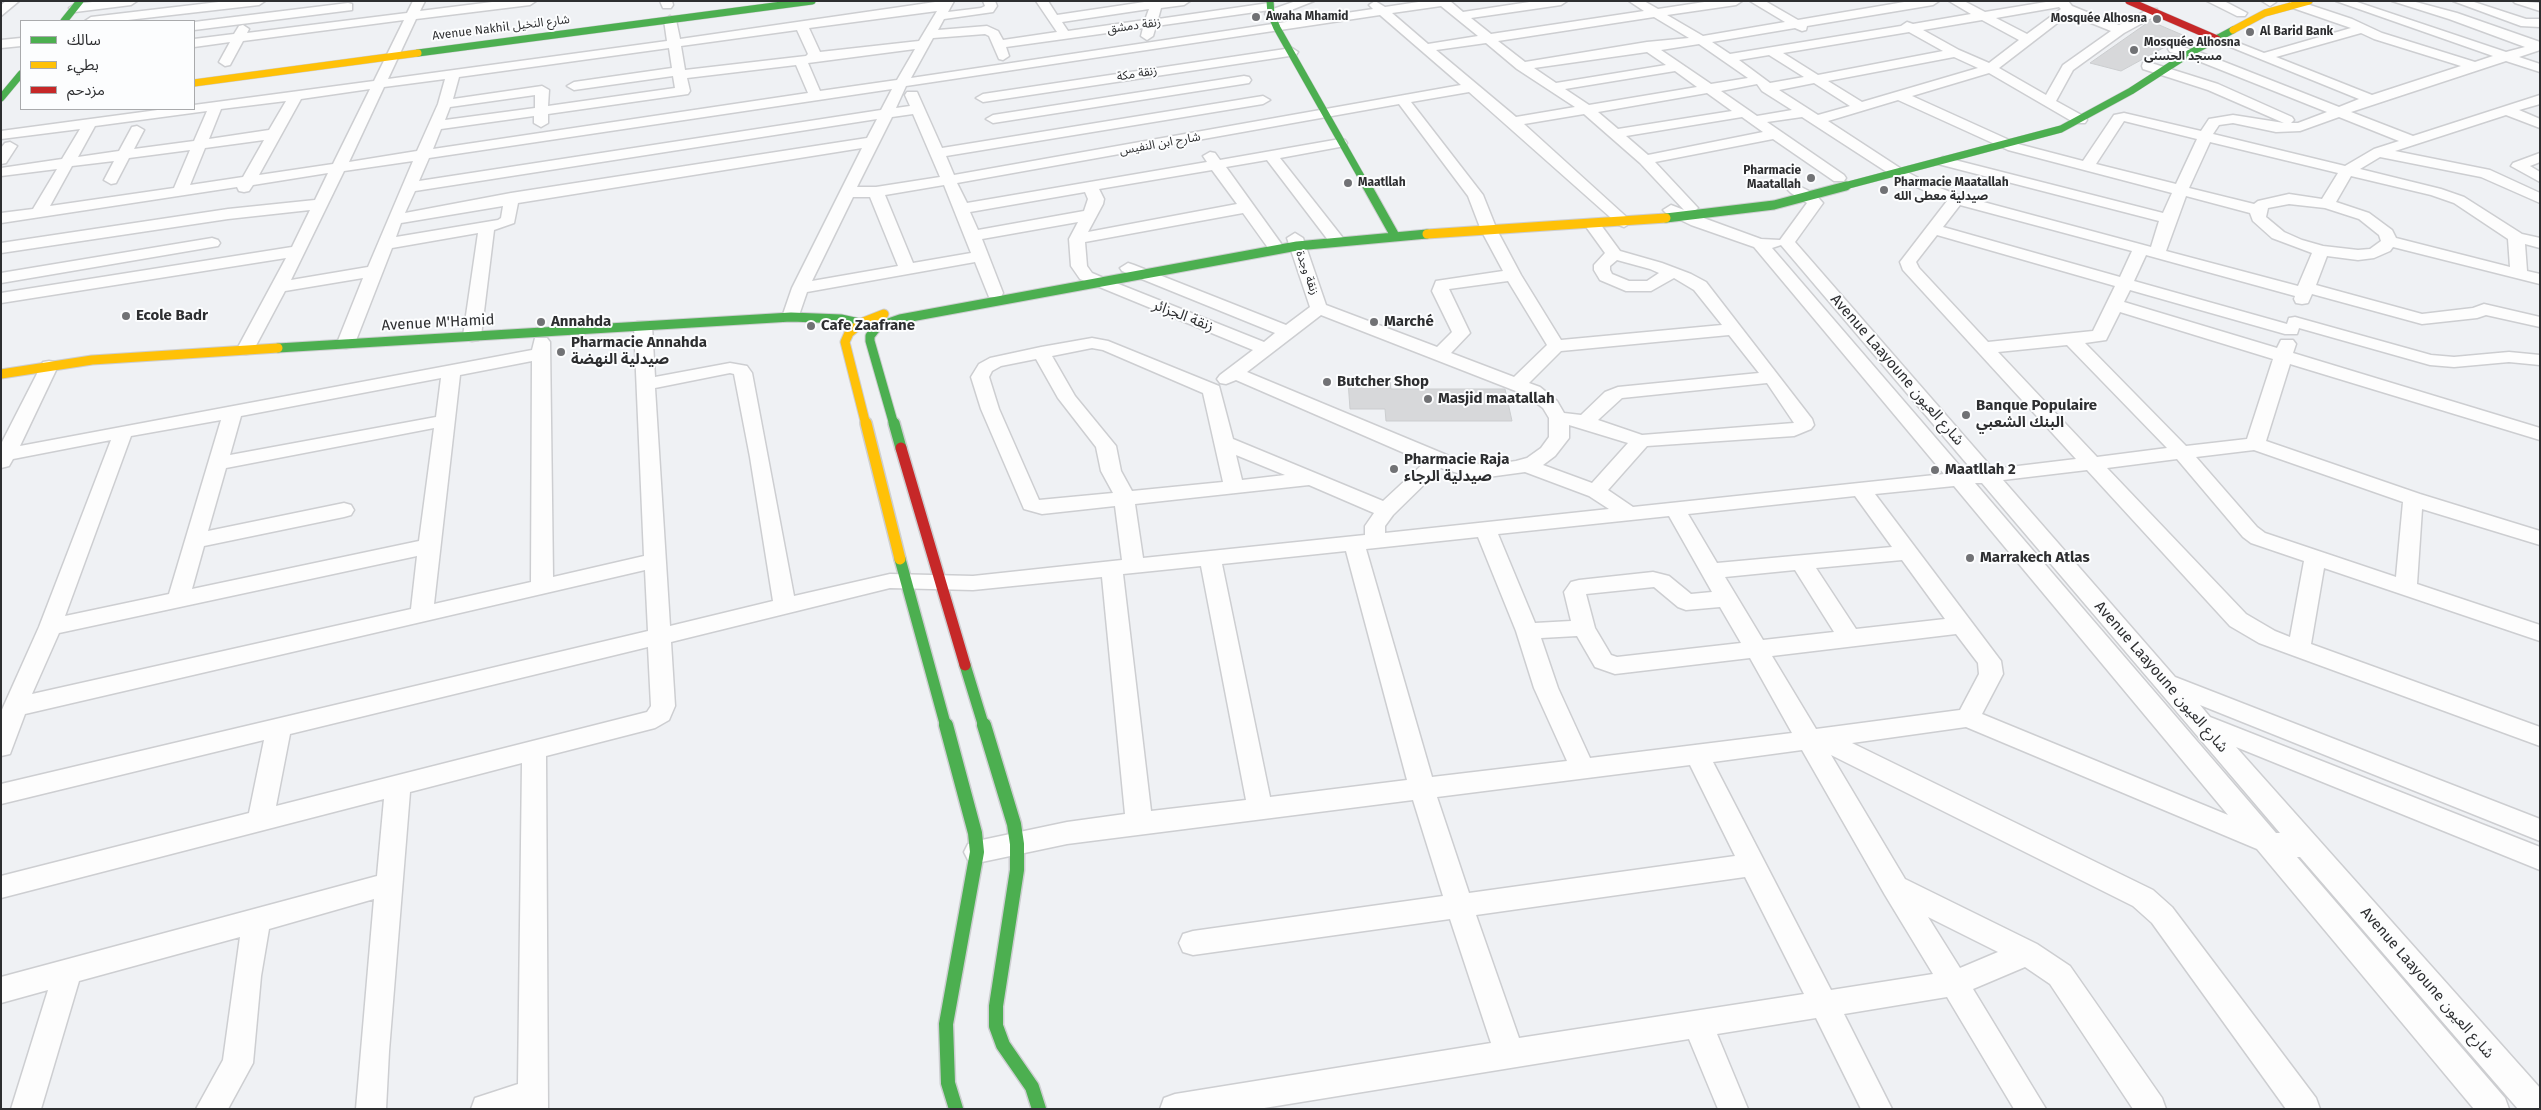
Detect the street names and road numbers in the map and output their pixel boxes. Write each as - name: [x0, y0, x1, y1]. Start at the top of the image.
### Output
- street label: Avenue Nakhil شارع النخيل: [431, 12, 571, 44]
- street label: زنقة دمشق: [1106, 15, 1162, 37]
- street label: زنقة مكة: [1116, 64, 1158, 84]
- street label: شارح ابن النفيس: [1118, 130, 1202, 158]
- street label: زنقة وجدة: [1292, 249, 1322, 297]
- street label: Avenue Laayoune شارع العيون: [1826, 291, 1968, 449]
- street label: زنقة الجزائر: [1150, 296, 1216, 336]
- street label: Avenue M'Hamid: [381, 311, 495, 335]
- street label: Avenue Laayoune شارع العيون: [2090, 598, 2232, 756]
- street label: Avenue Laayoune شارع العيون: [2356, 904, 2498, 1062]

